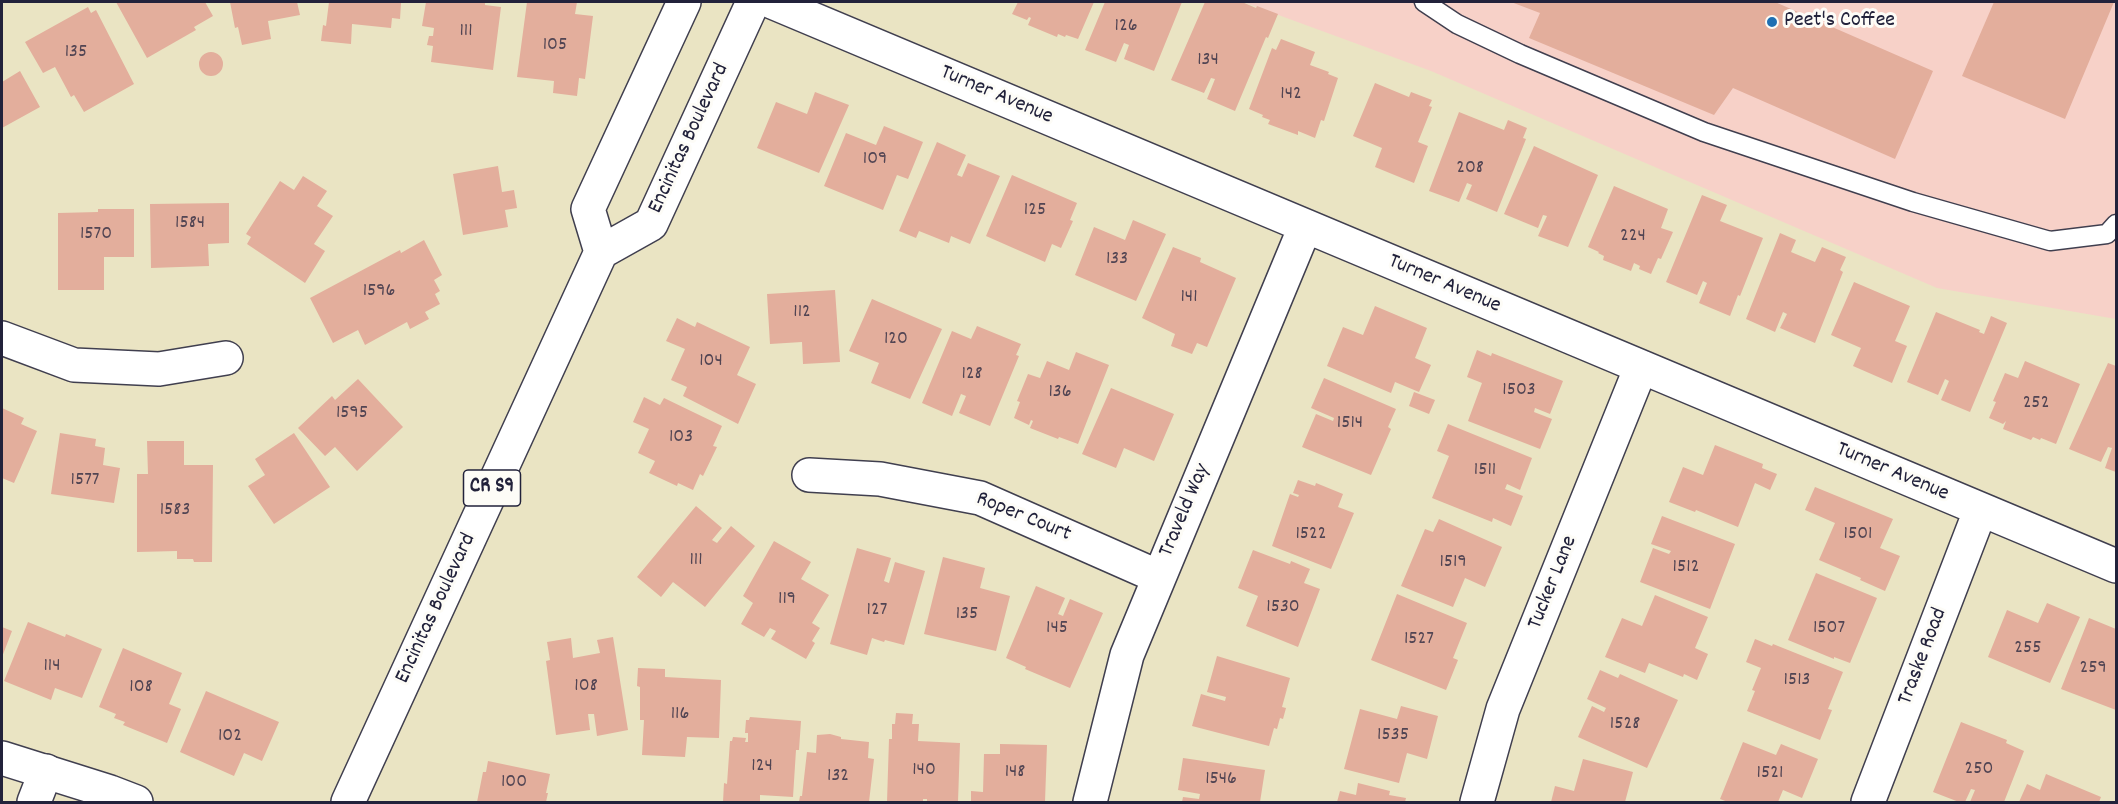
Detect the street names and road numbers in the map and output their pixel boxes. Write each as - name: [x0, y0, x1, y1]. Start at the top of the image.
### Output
- street label: Encinitas Boulevard: [644, 60, 736, 218]
- street label: Turner Avenue: [936, 60, 1056, 132]
- street label: Turner Avenue: [1384, 249, 1504, 321]
- street label: Turner Avenue: [1832, 437, 1952, 509]
- street label: Traveld Way: [1155, 460, 1217, 562]
- road number: CR S9: [464, 470, 520, 506]
- street label: Roper Court: [972, 487, 1074, 549]
- street label: Encinitas Boulevard: [391, 530, 483, 688]
- street label: Tucker Lane: [1523, 533, 1585, 633]
- street label: Traske Road: [1894, 605, 1954, 709]

